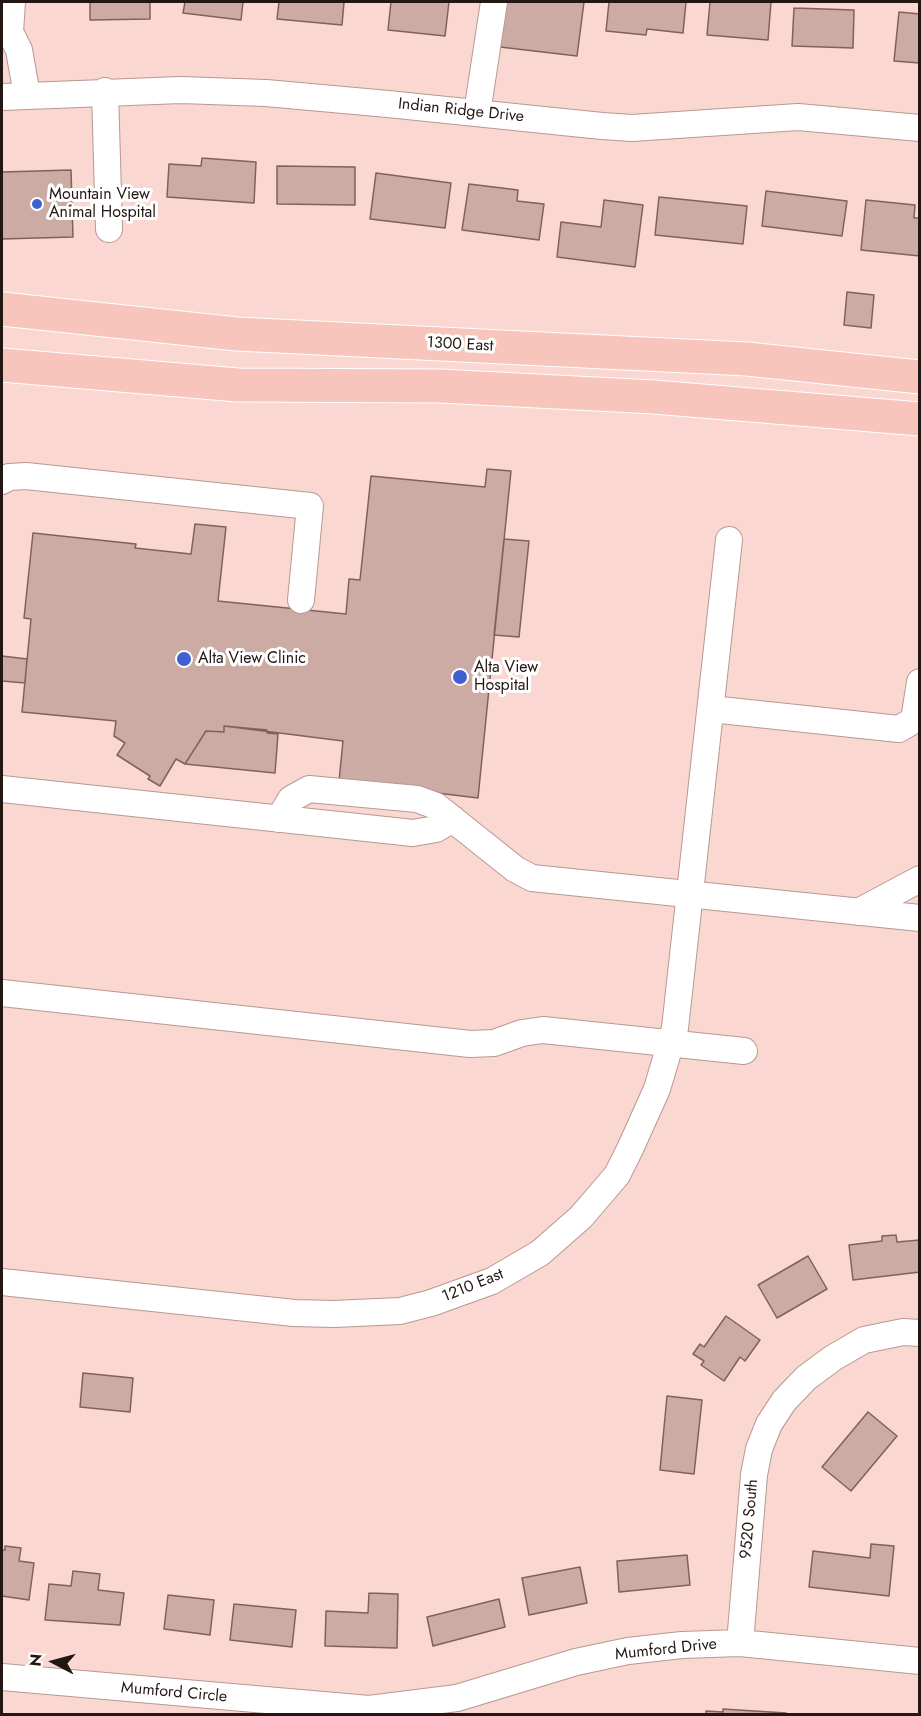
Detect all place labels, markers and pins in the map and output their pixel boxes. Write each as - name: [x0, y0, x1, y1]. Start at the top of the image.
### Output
- place label: Mountain View Animal Hospital: [49, 185, 156, 223]
- marker: Mountain View Animal Hospital: [30, 197, 44, 211]
- place label: Alta View Clinic: [198, 649, 306, 669]
- marker: Alta View Clinic: [175, 650, 193, 668]
- place label: Alta View Hospital: [474, 658, 538, 696]
- marker: Alta View Hospital: [451, 668, 469, 686]

